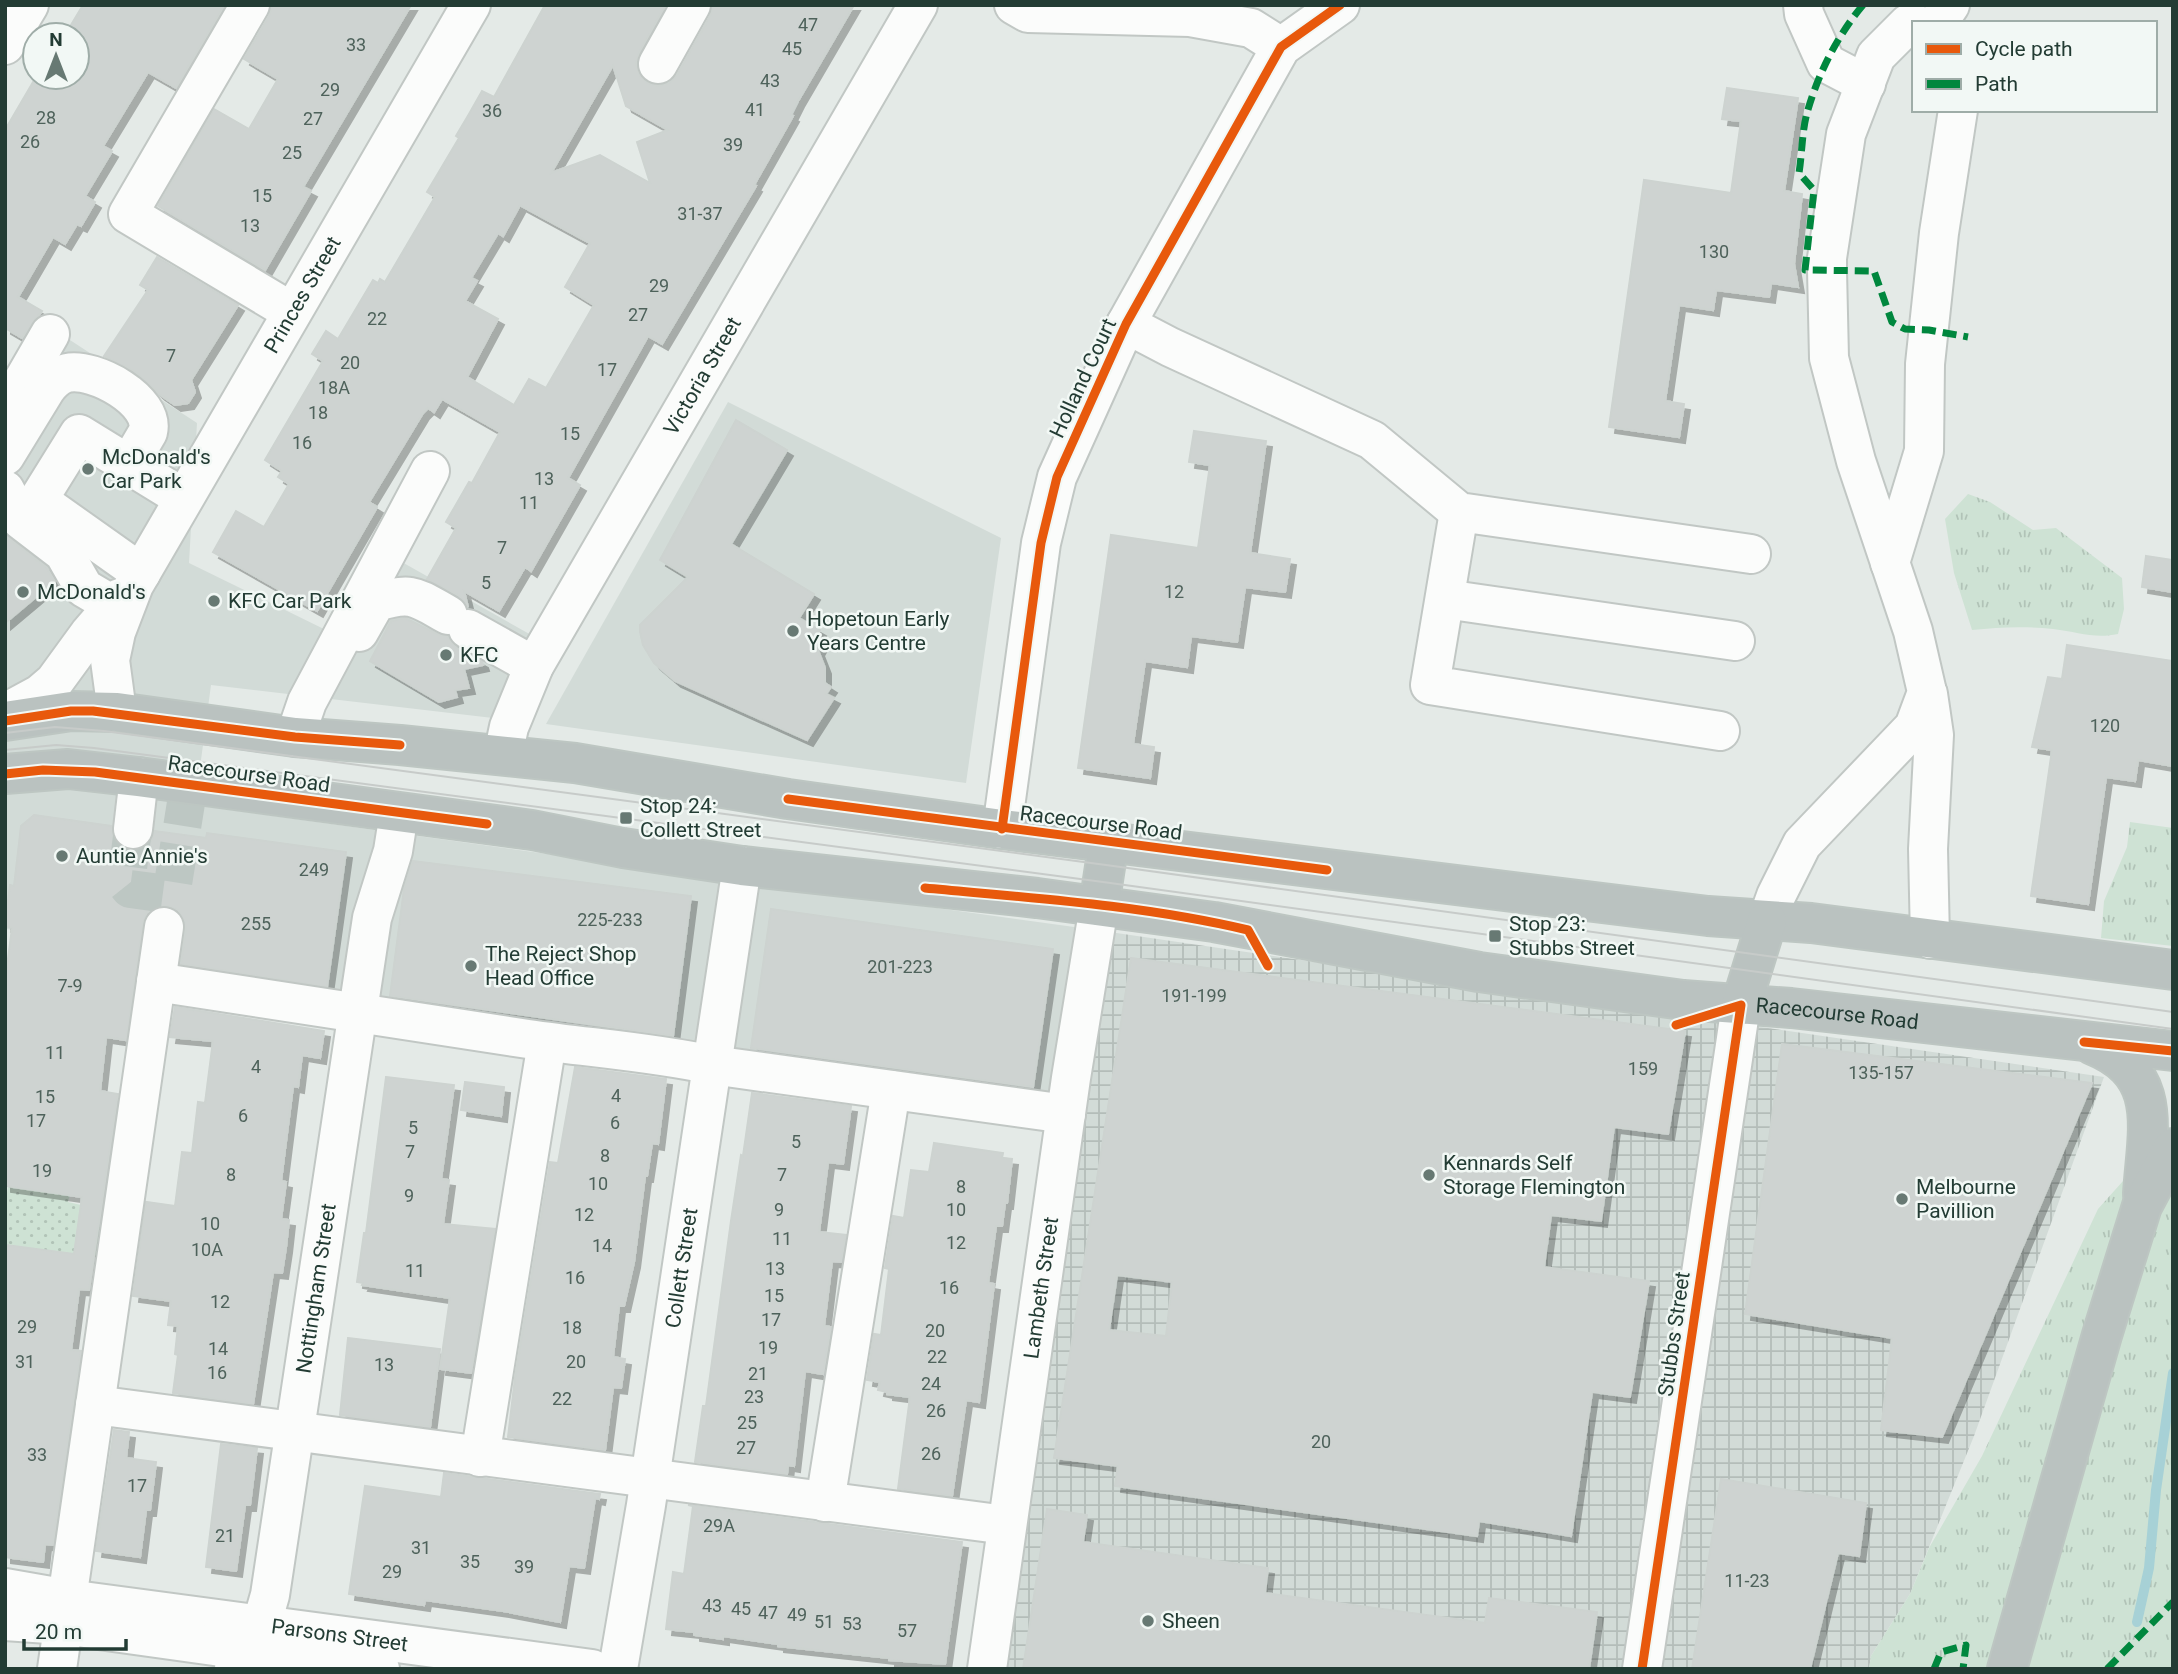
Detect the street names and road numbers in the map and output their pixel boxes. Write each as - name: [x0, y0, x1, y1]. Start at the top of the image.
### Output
- street label: Princes Street: [259, 232, 346, 357]
- street label: Victoria Street: [659, 313, 746, 439]
- street label: Holland Court: [1045, 314, 1121, 442]
- street label: Racecourse Road: [166, 751, 332, 797]
- street label: Racecourse Road: [1018, 801, 1184, 845]
- street label: Racecourse Road: [1755, 993, 1920, 1034]
- street label: Nottingham Street: [292, 1202, 341, 1375]
- street label: Collett Street: [661, 1206, 703, 1330]
- street label: Lambeth Street: [1019, 1215, 1063, 1360]
- street label: Stubbs Street: [1653, 1270, 1695, 1398]
- street label: Parsons Street: [270, 1614, 410, 1656]

